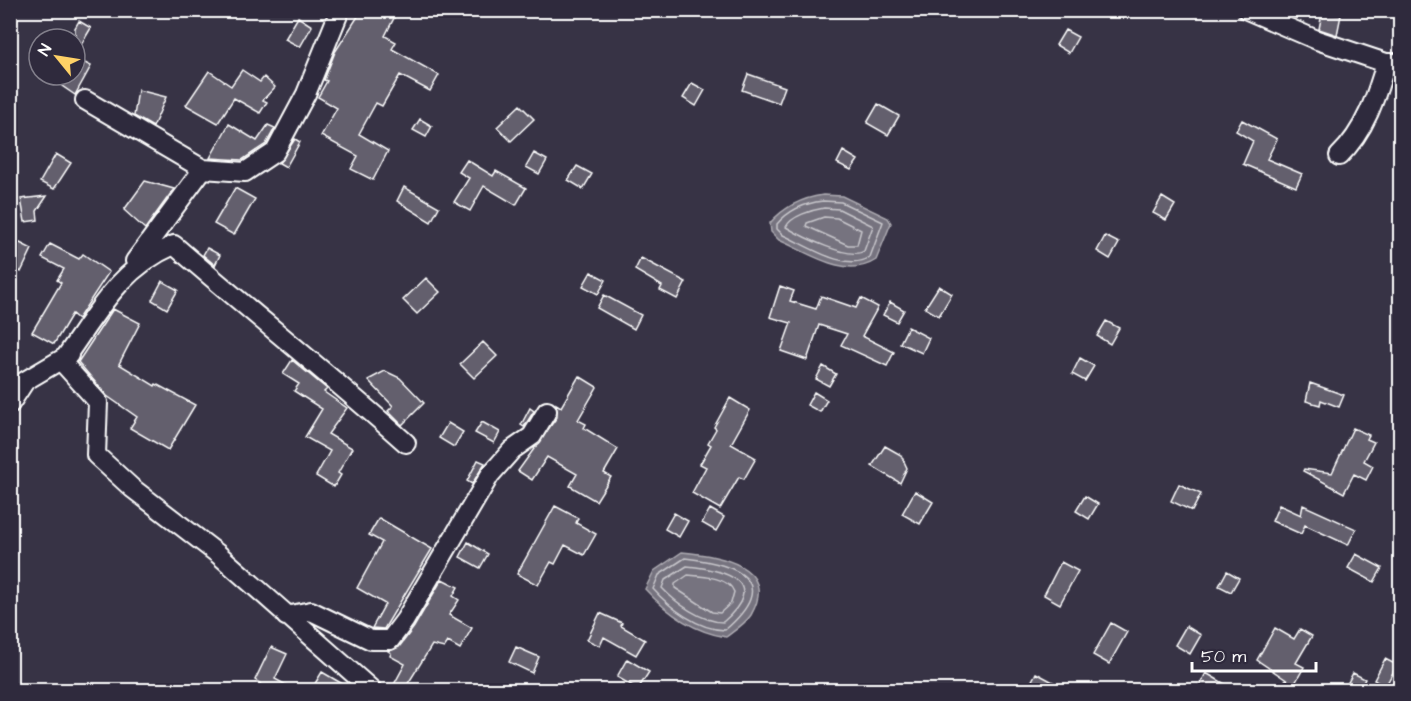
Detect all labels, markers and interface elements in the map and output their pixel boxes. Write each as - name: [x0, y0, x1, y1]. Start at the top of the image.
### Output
- north arrow: [27, 27, 87, 87]
- text: N: [33, 40, 57, 60]
- scale bar: [1192, 635, 1316, 673]
- text: 50 m: [1201, 644, 1246, 669]

